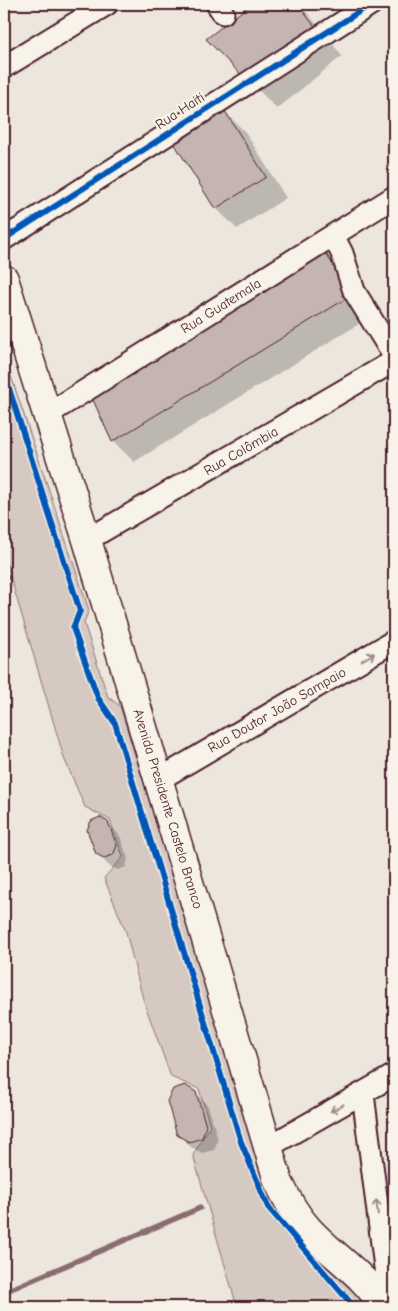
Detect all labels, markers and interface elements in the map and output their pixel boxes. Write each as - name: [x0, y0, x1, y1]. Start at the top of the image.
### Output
- street label: Rua Haiti: [152, 89, 208, 133]
- street label: Rua Guatemala: [178, 275, 264, 337]
- street label: Rua Colômbia: [201, 423, 281, 479]
- one-way arrow: [360, 651, 374, 661]
- street label: Rua Doutor João Sampaio: [205, 663, 349, 757]
- street label: Avenida Presidente Castelo Branco: [129, 707, 207, 911]
- one-way arrow: [330, 1104, 344, 1114]
- one-way arrow: [372, 1199, 382, 1215]

